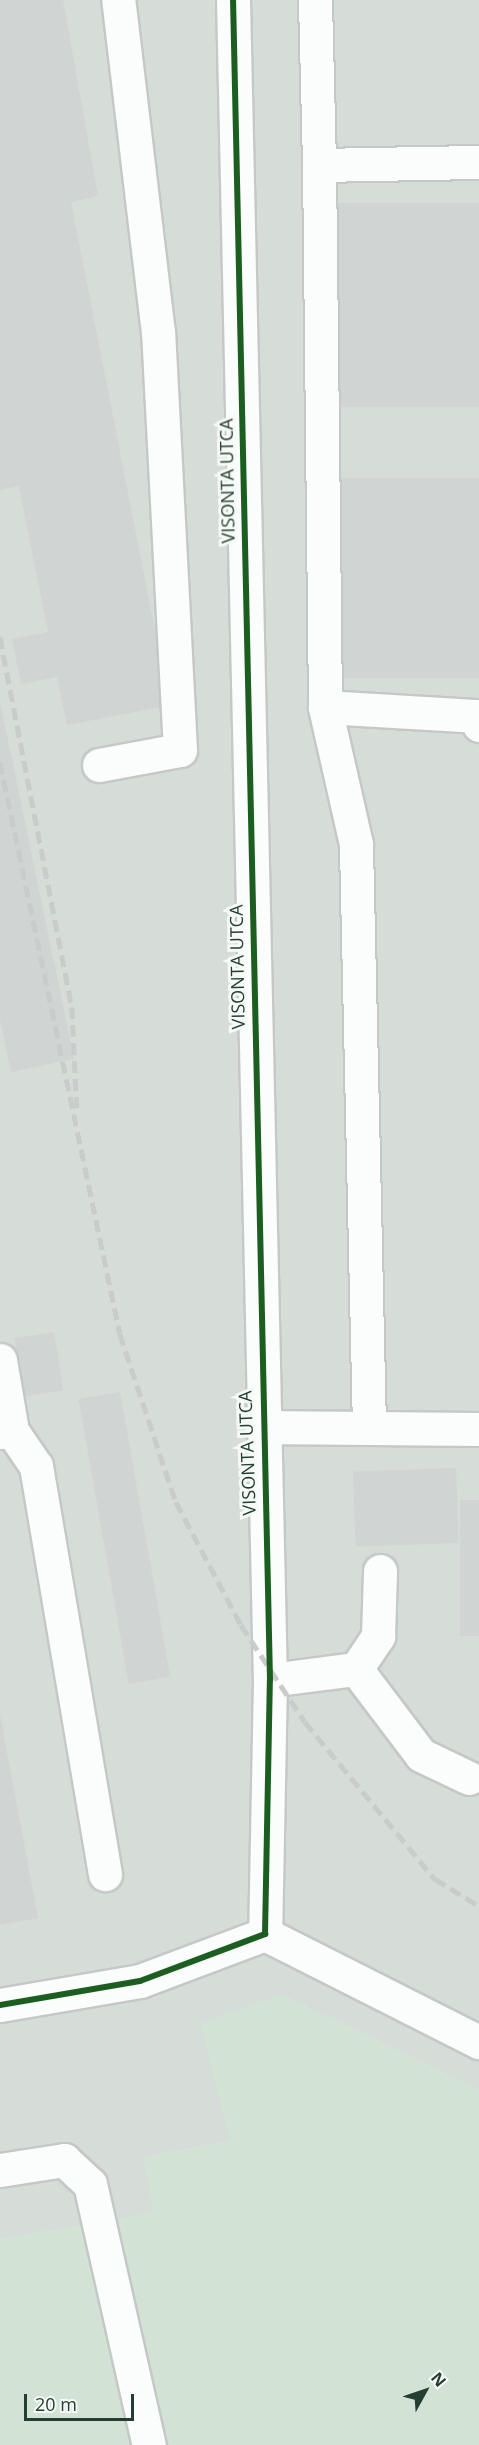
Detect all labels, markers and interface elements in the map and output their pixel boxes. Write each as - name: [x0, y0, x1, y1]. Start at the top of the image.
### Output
- street label: VISONTA UTCA: [215, 418, 239, 544]
- street label: VISONTA UTCA: [225, 904, 249, 1030]
- street label: VISONTA UTCA: [234, 1390, 260, 1516]
- north arrow: [395, 2361, 455, 2421]
- text: N: [426, 2367, 451, 2391]
- scale bar: [27, 2382, 136, 2420]
- text: 20 m: [35, 2392, 77, 2416]

